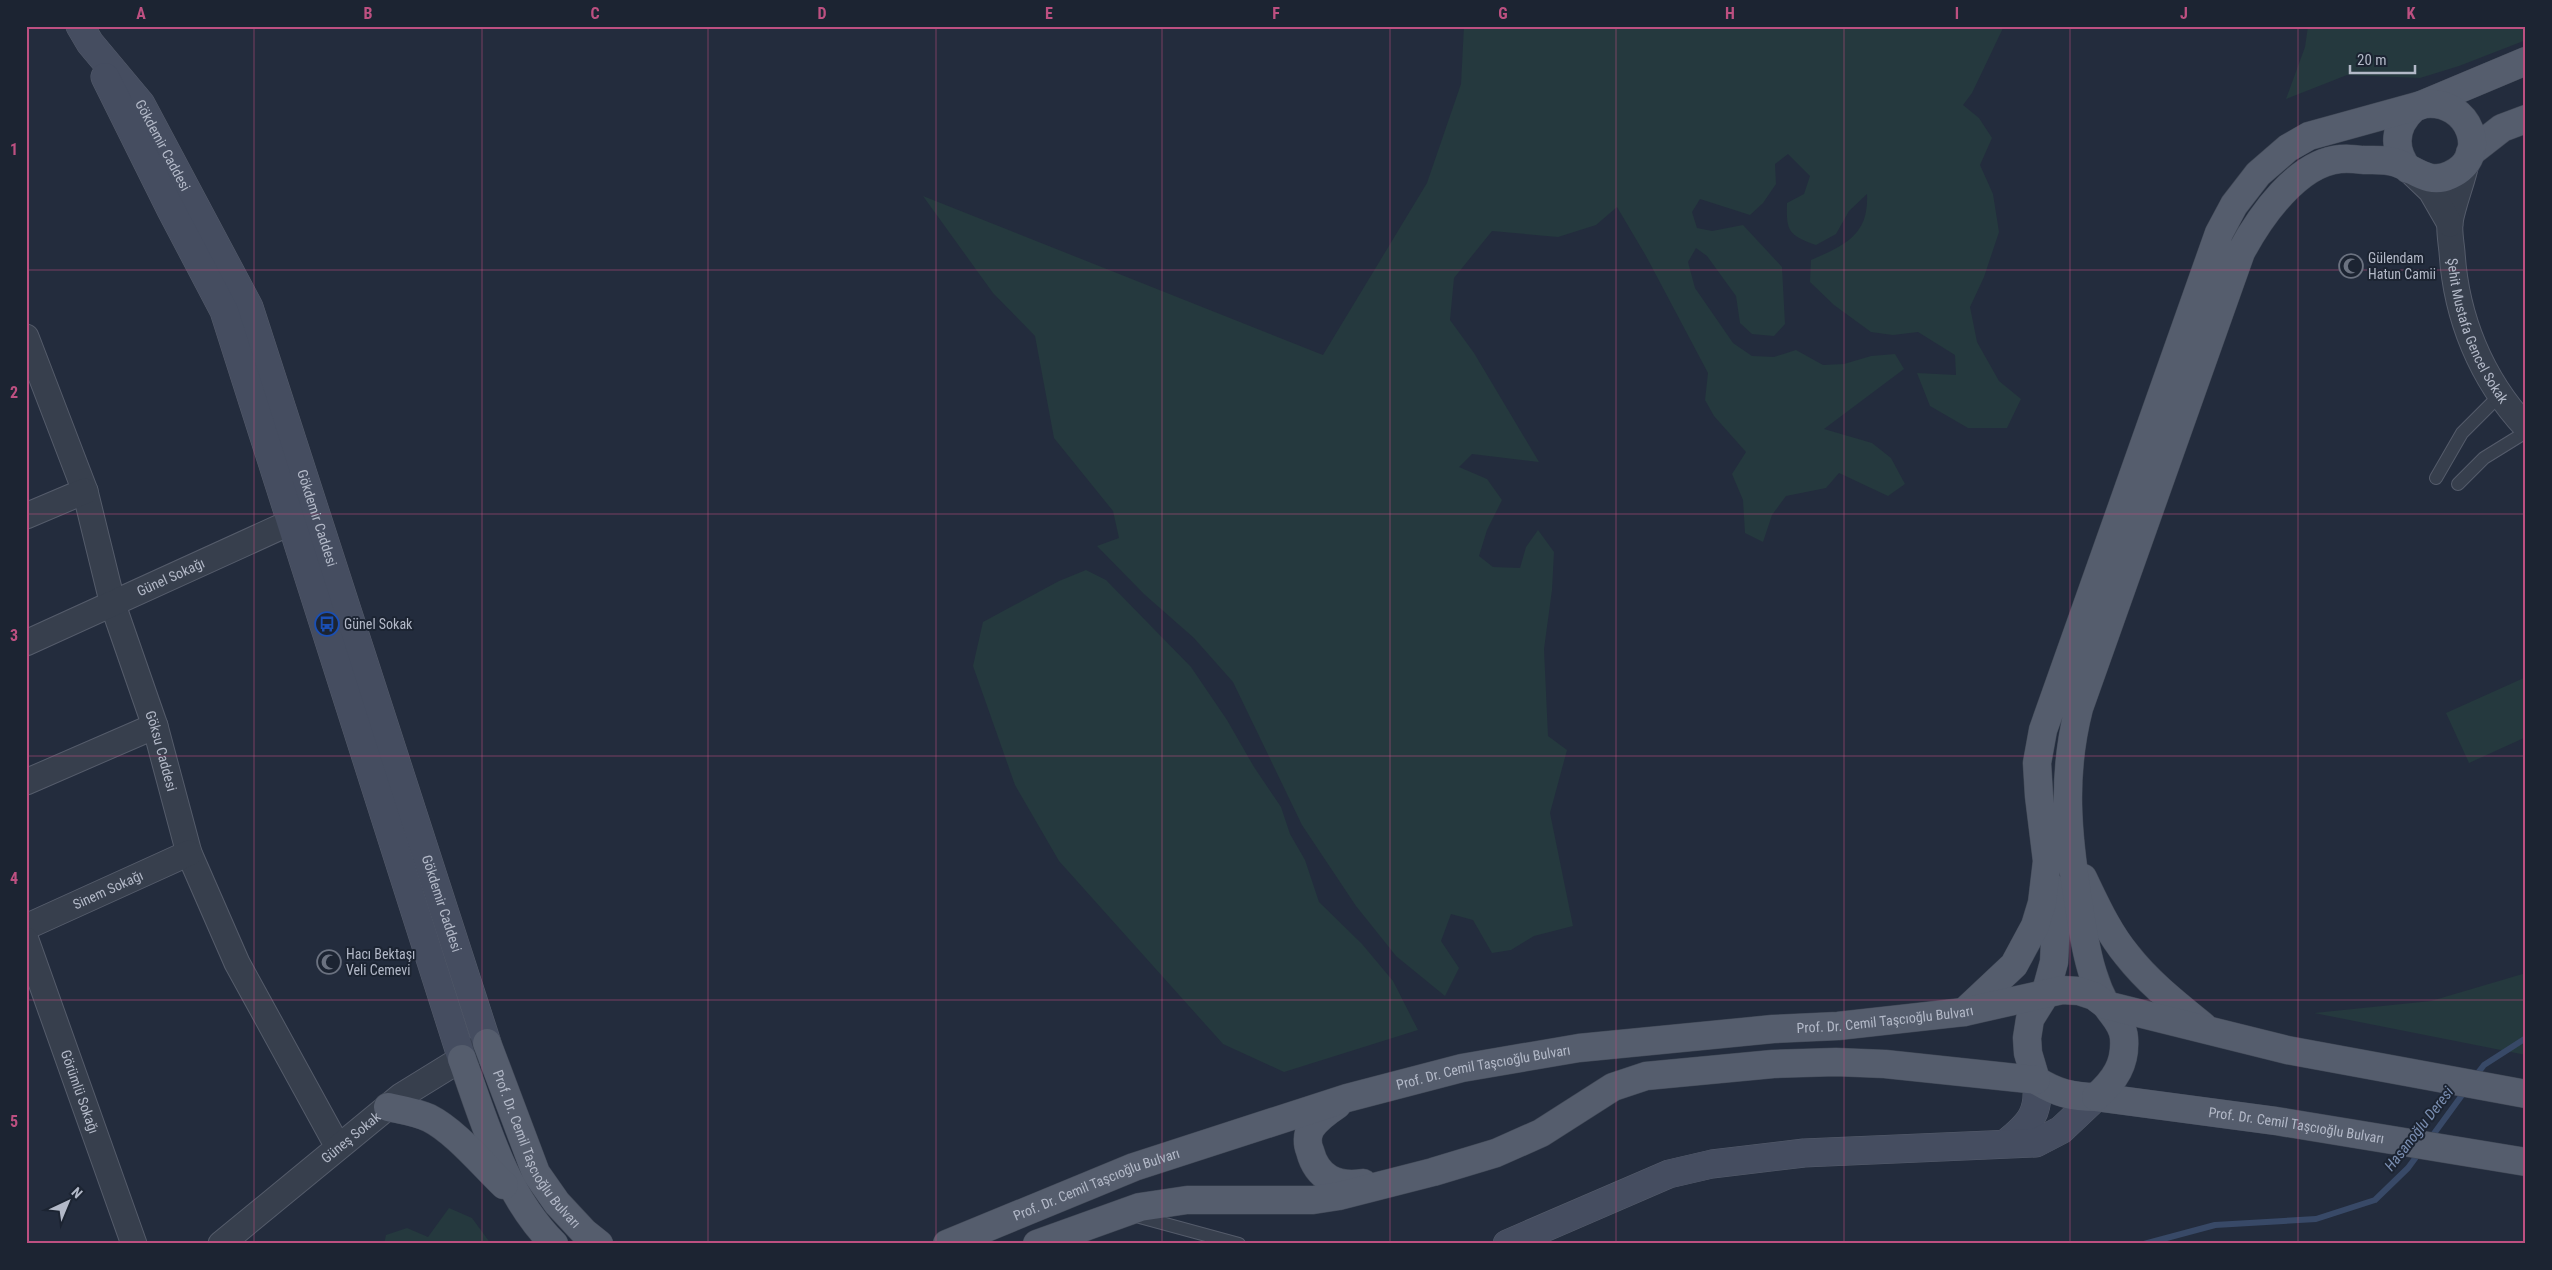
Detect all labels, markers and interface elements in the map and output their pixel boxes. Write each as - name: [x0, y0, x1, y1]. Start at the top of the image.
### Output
- text: A: [136, 4, 146, 23]
- text: B: [364, 4, 373, 23]
- text: C: [590, 4, 600, 23]
- text: D: [817, 4, 827, 23]
- text: E: [1045, 4, 1053, 23]
- text: F: [1272, 4, 1280, 23]
- text: G: [1498, 4, 1508, 23]
- text: H: [1725, 4, 1735, 23]
- text: I: [1955, 4, 1959, 23]
- text: J: [2180, 4, 2188, 23]
- text: K: [2407, 4, 2416, 23]
- scale bar: [2350, 42, 2414, 74]
- text: 20 m: [2357, 51, 2387, 69]
- street label: Gökdemir Caddesi: [132, 97, 194, 194]
- text: 1: [10, 140, 18, 159]
- place label: Gülendam Hatun Camii: [2368, 250, 2436, 282]
- mosque icon: Gülendam Hatun Camii: [2338, 253, 2364, 279]
- street label: Şehit Mustafa Gencel Sokak: [2444, 257, 2512, 407]
- text: 2: [10, 383, 18, 402]
- street label: Gökdemir Caddesi: [294, 468, 340, 569]
- street label: Günel Sokağı: [134, 555, 207, 599]
- bus stop icon: Günel Sokak: [314, 611, 340, 637]
- place label: Günel Sokak: [344, 616, 413, 632]
- text: 3: [10, 626, 18, 645]
- street label: Göksu Caddesi: [142, 708, 180, 793]
- street label: Gökdemir Caddesi: [419, 853, 465, 954]
- street label: Sinem Sokağı: [70, 867, 145, 913]
- text: 4: [10, 869, 18, 888]
- place label: Hacı Bektaşı Veli Cemevi: [346, 946, 415, 978]
- mosque icon: Hacı Bektaşı Veli Cemevi: [316, 949, 342, 975]
- street label: Prof. Dr. Cemil Taşcıoğlu Bulvarı: [1796, 1002, 1975, 1036]
- street label: Prof. Dr. Cemil Taşcıoğlu Bulvarı: [1394, 1042, 1572, 1093]
- street label: Görümlü Sokağı: [58, 1048, 102, 1136]
- street label: Prof. Dr. Cemil Taşcıoğlu Bulvarı: [490, 1068, 584, 1231]
- water label: Hasanoğlu Deresi: [2381, 1083, 2458, 1174]
- street label: Prof. Dr. Cemil Taşcıoğlu Bulvarı: [2208, 1104, 2385, 1147]
- street label: Güneş Sokak: [318, 1108, 384, 1166]
- text: 5: [10, 1112, 18, 1131]
- street label: Prof. Dr. Cemil Taşcıoğlu Bulvarı: [1011, 1145, 1182, 1224]
- north arrow: [42, 1178, 92, 1228]
- text: N: [68, 1184, 86, 1201]

